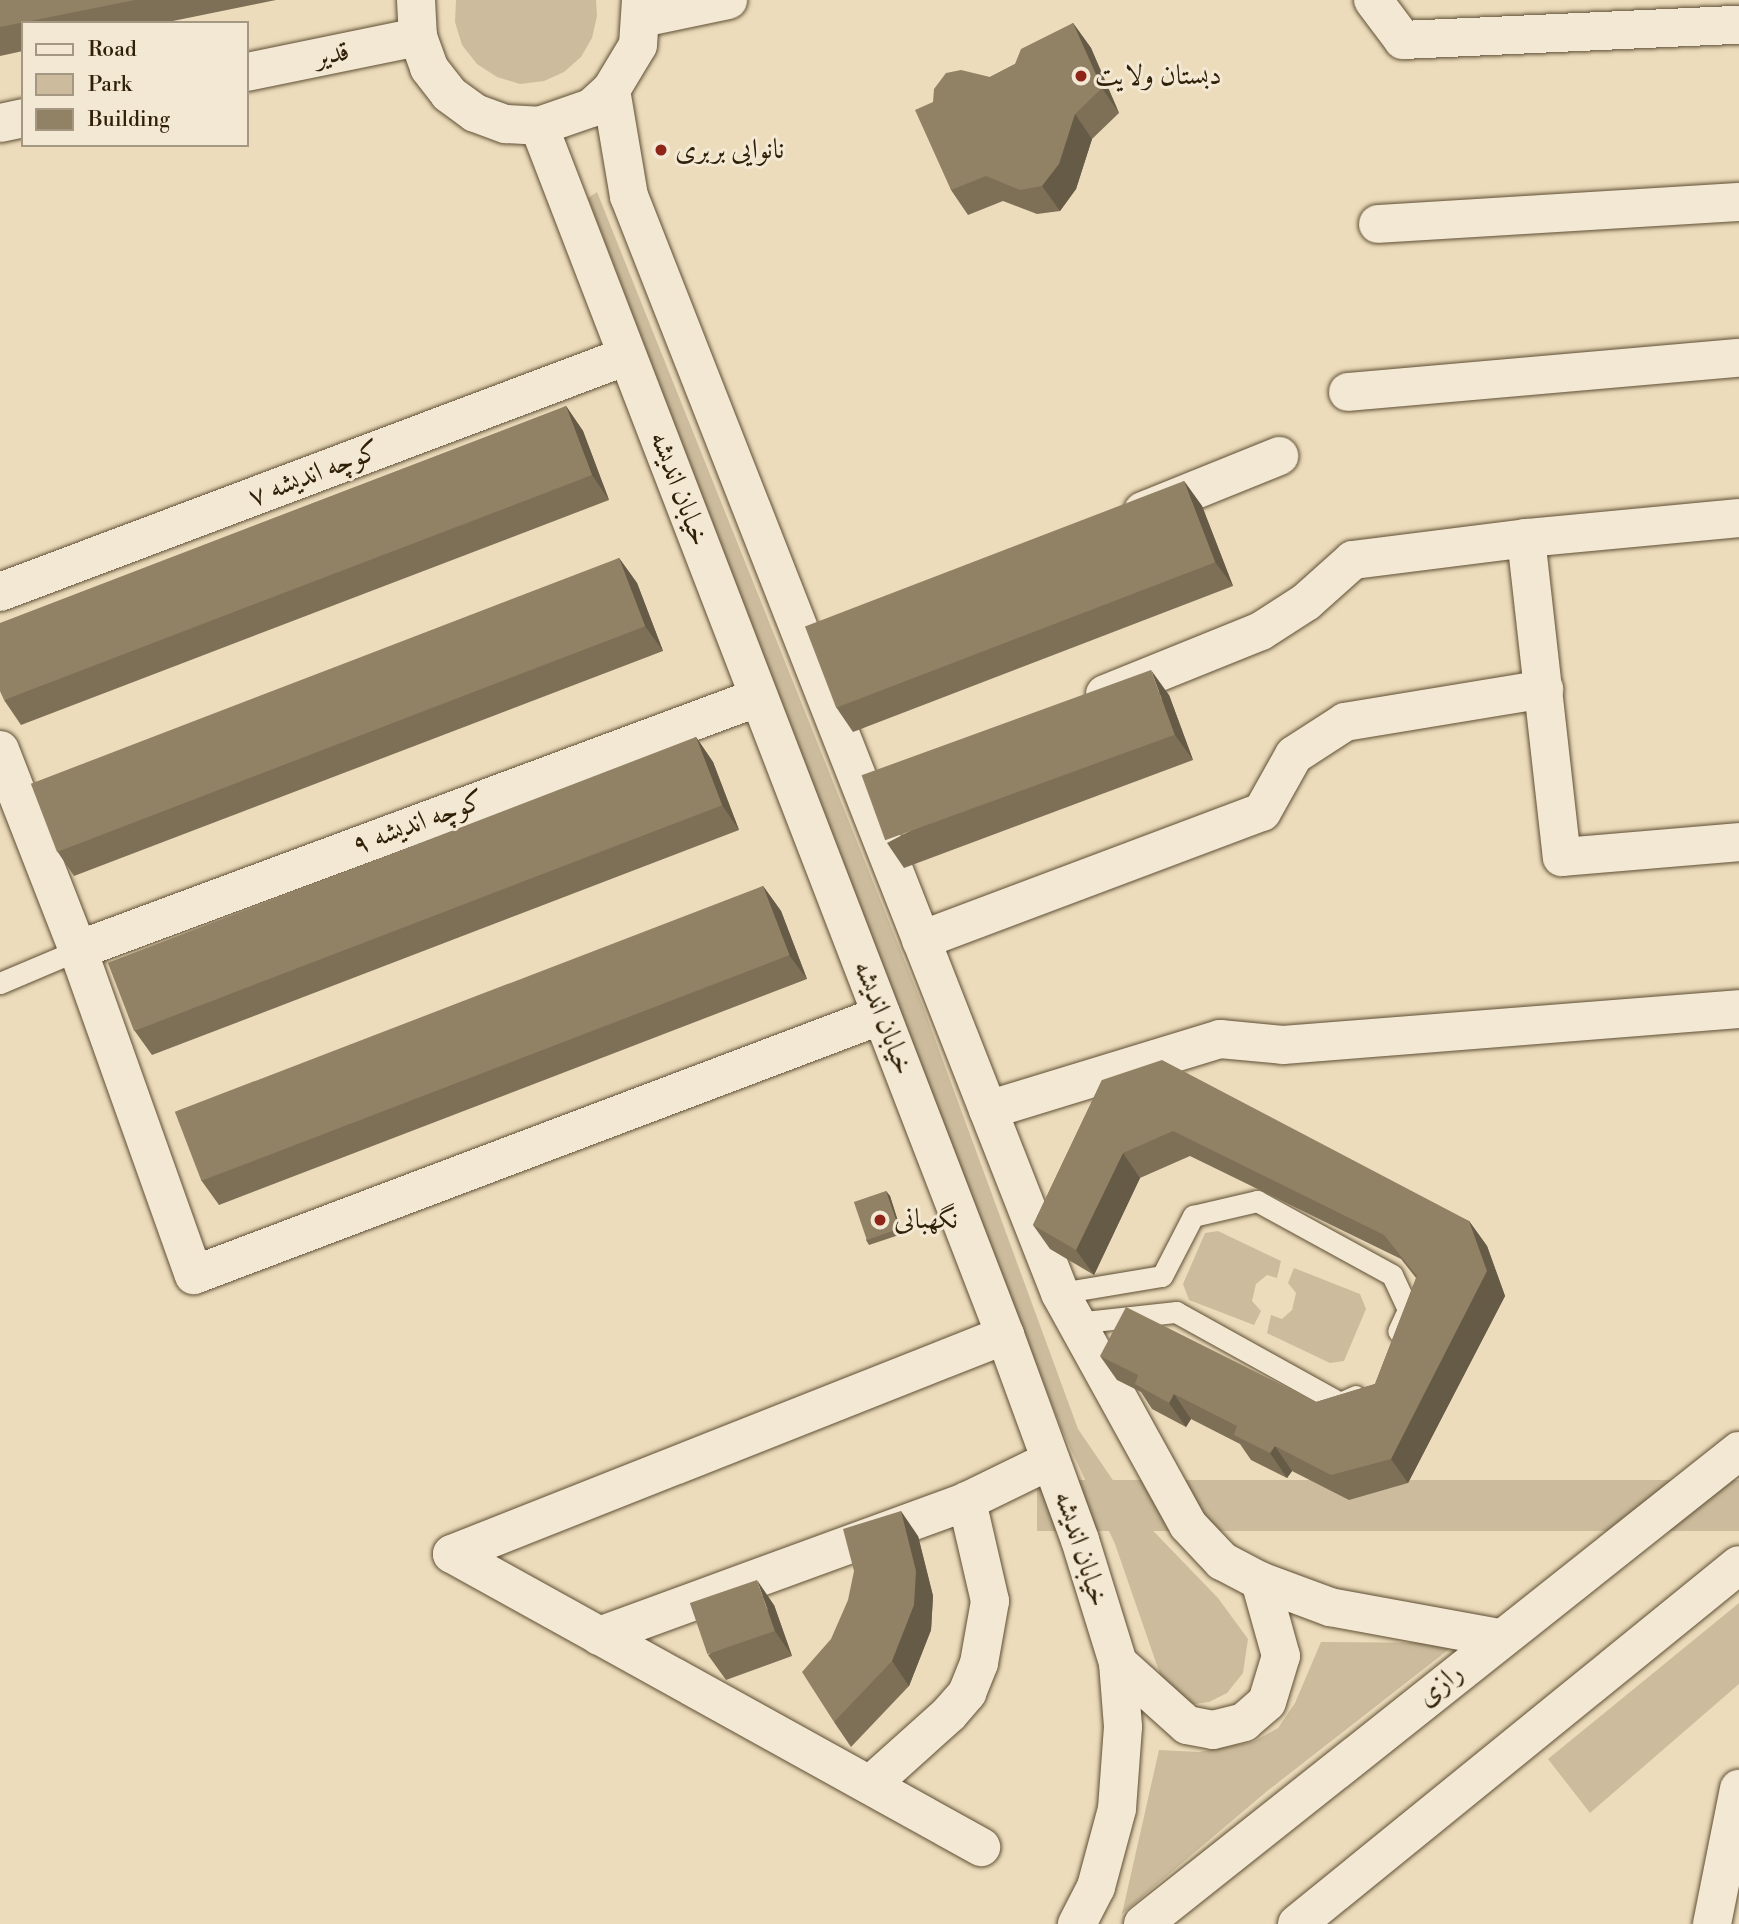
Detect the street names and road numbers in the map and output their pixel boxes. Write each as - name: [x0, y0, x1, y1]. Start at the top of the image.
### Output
- street label: قدیر: [312, 35, 352, 75]
- street label: خیابان اندیشه: [642, 427, 716, 551]
- street label: کوچه اندیشه ۷: [243, 434, 385, 514]
- street label: کوچه اندیشه ۹: [347, 784, 489, 862]
- street label: خیابان اندیشه: [846, 956, 920, 1080]
- street label: خیابان اندیشه: [1046, 1487, 1116, 1611]
- street label: رازی: [1410, 1656, 1470, 1714]

